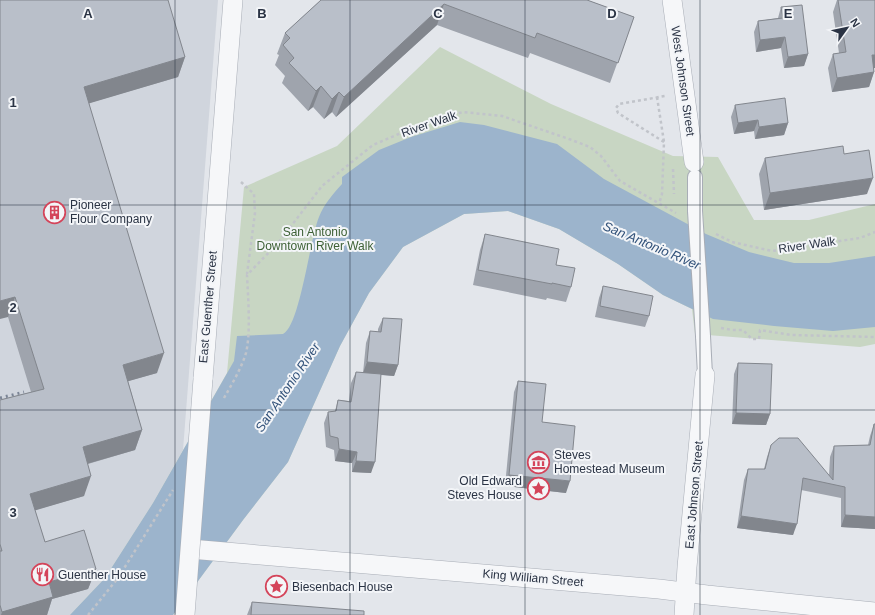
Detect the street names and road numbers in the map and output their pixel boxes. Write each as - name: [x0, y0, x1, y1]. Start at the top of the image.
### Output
- street label: West Johnson Street: [668, 25, 698, 138]
- street label: River Walk: [400, 108, 459, 140]
- street label: River Walk: [778, 234, 837, 256]
- street label: East Guenther Street: [196, 250, 220, 364]
- street label: East Johnson Street: [682, 440, 706, 549]
- street label: King William Street: [482, 567, 585, 589]

